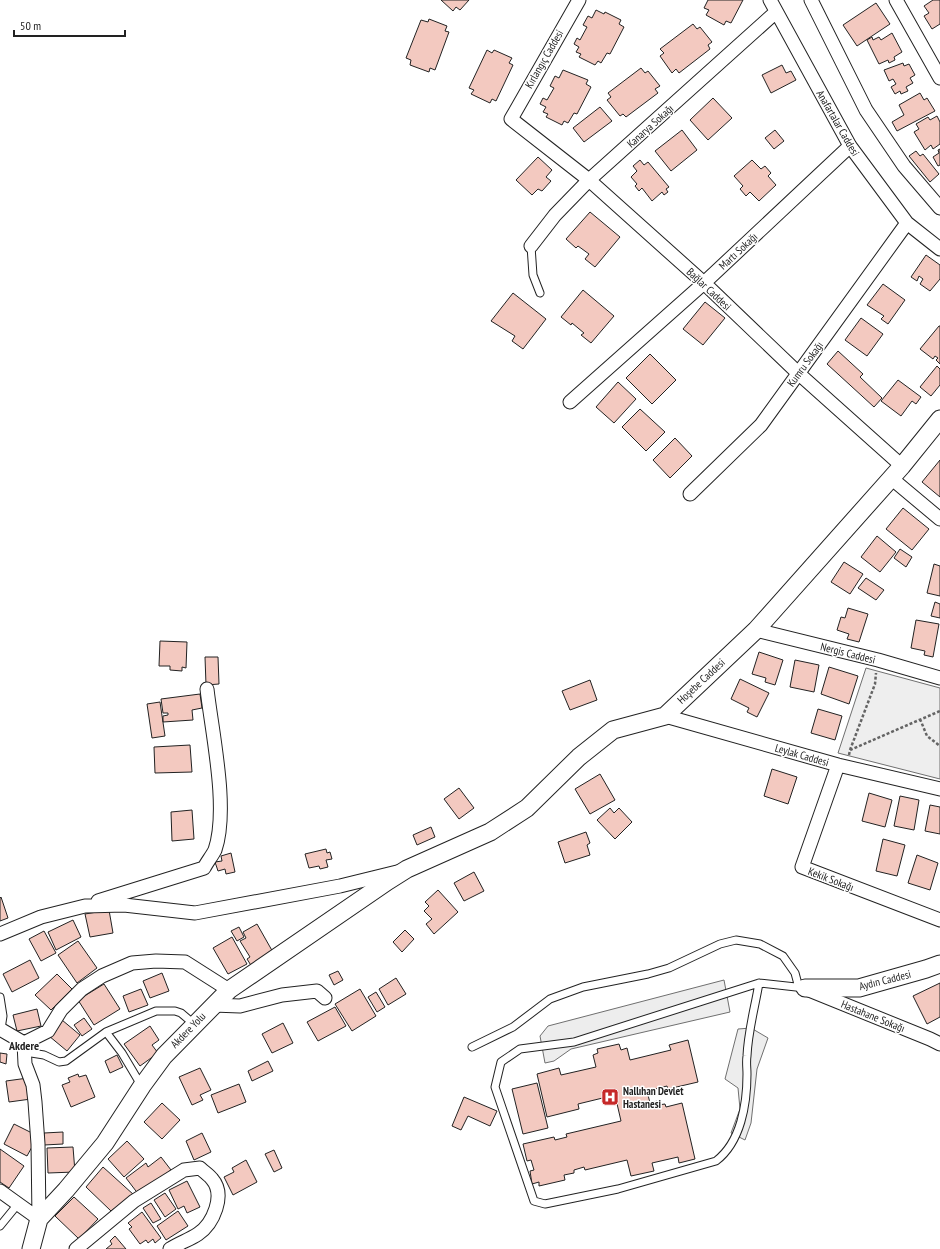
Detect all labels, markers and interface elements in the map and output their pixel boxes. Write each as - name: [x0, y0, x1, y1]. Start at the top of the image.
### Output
- scale bar: [14, 12, 125, 38]
- text: 50 m: [20, 18, 41, 33]
- street label: Kırlangıç Caddesi: [522, 27, 566, 91]
- street label: Anafartalar Caddesi: [813, 87, 863, 159]
- street label: Kanarya Sokağı: [624, 101, 676, 151]
- street label: Martı Sokağı: [716, 230, 760, 272]
- street label: Bağlar Caddesi: [684, 265, 734, 313]
- street label: Kumru Sokağı: [784, 339, 826, 389]
- street label: Nergis Caddesi: [819, 639, 877, 667]
- street label: Hoşebe Caddesi: [674, 655, 728, 707]
- street label: Leylak Caddesi: [773, 741, 831, 769]
- street label: Kekik Sokağı: [806, 864, 856, 894]
- street label: Aydın Caddesi: [858, 967, 912, 993]
- street label: Hastahane Sokağı: [839, 997, 907, 1035]
- street label: Akdere Yolu: [167, 1009, 209, 1051]
- district label: Akdere: [8, 1038, 39, 1053]
- place label: Nallıhan Devlet Hastanesi: [623, 1084, 684, 1111]
- hospital icon: Nallıhan Devlet Hastanesi: [600, 1087, 620, 1107]

